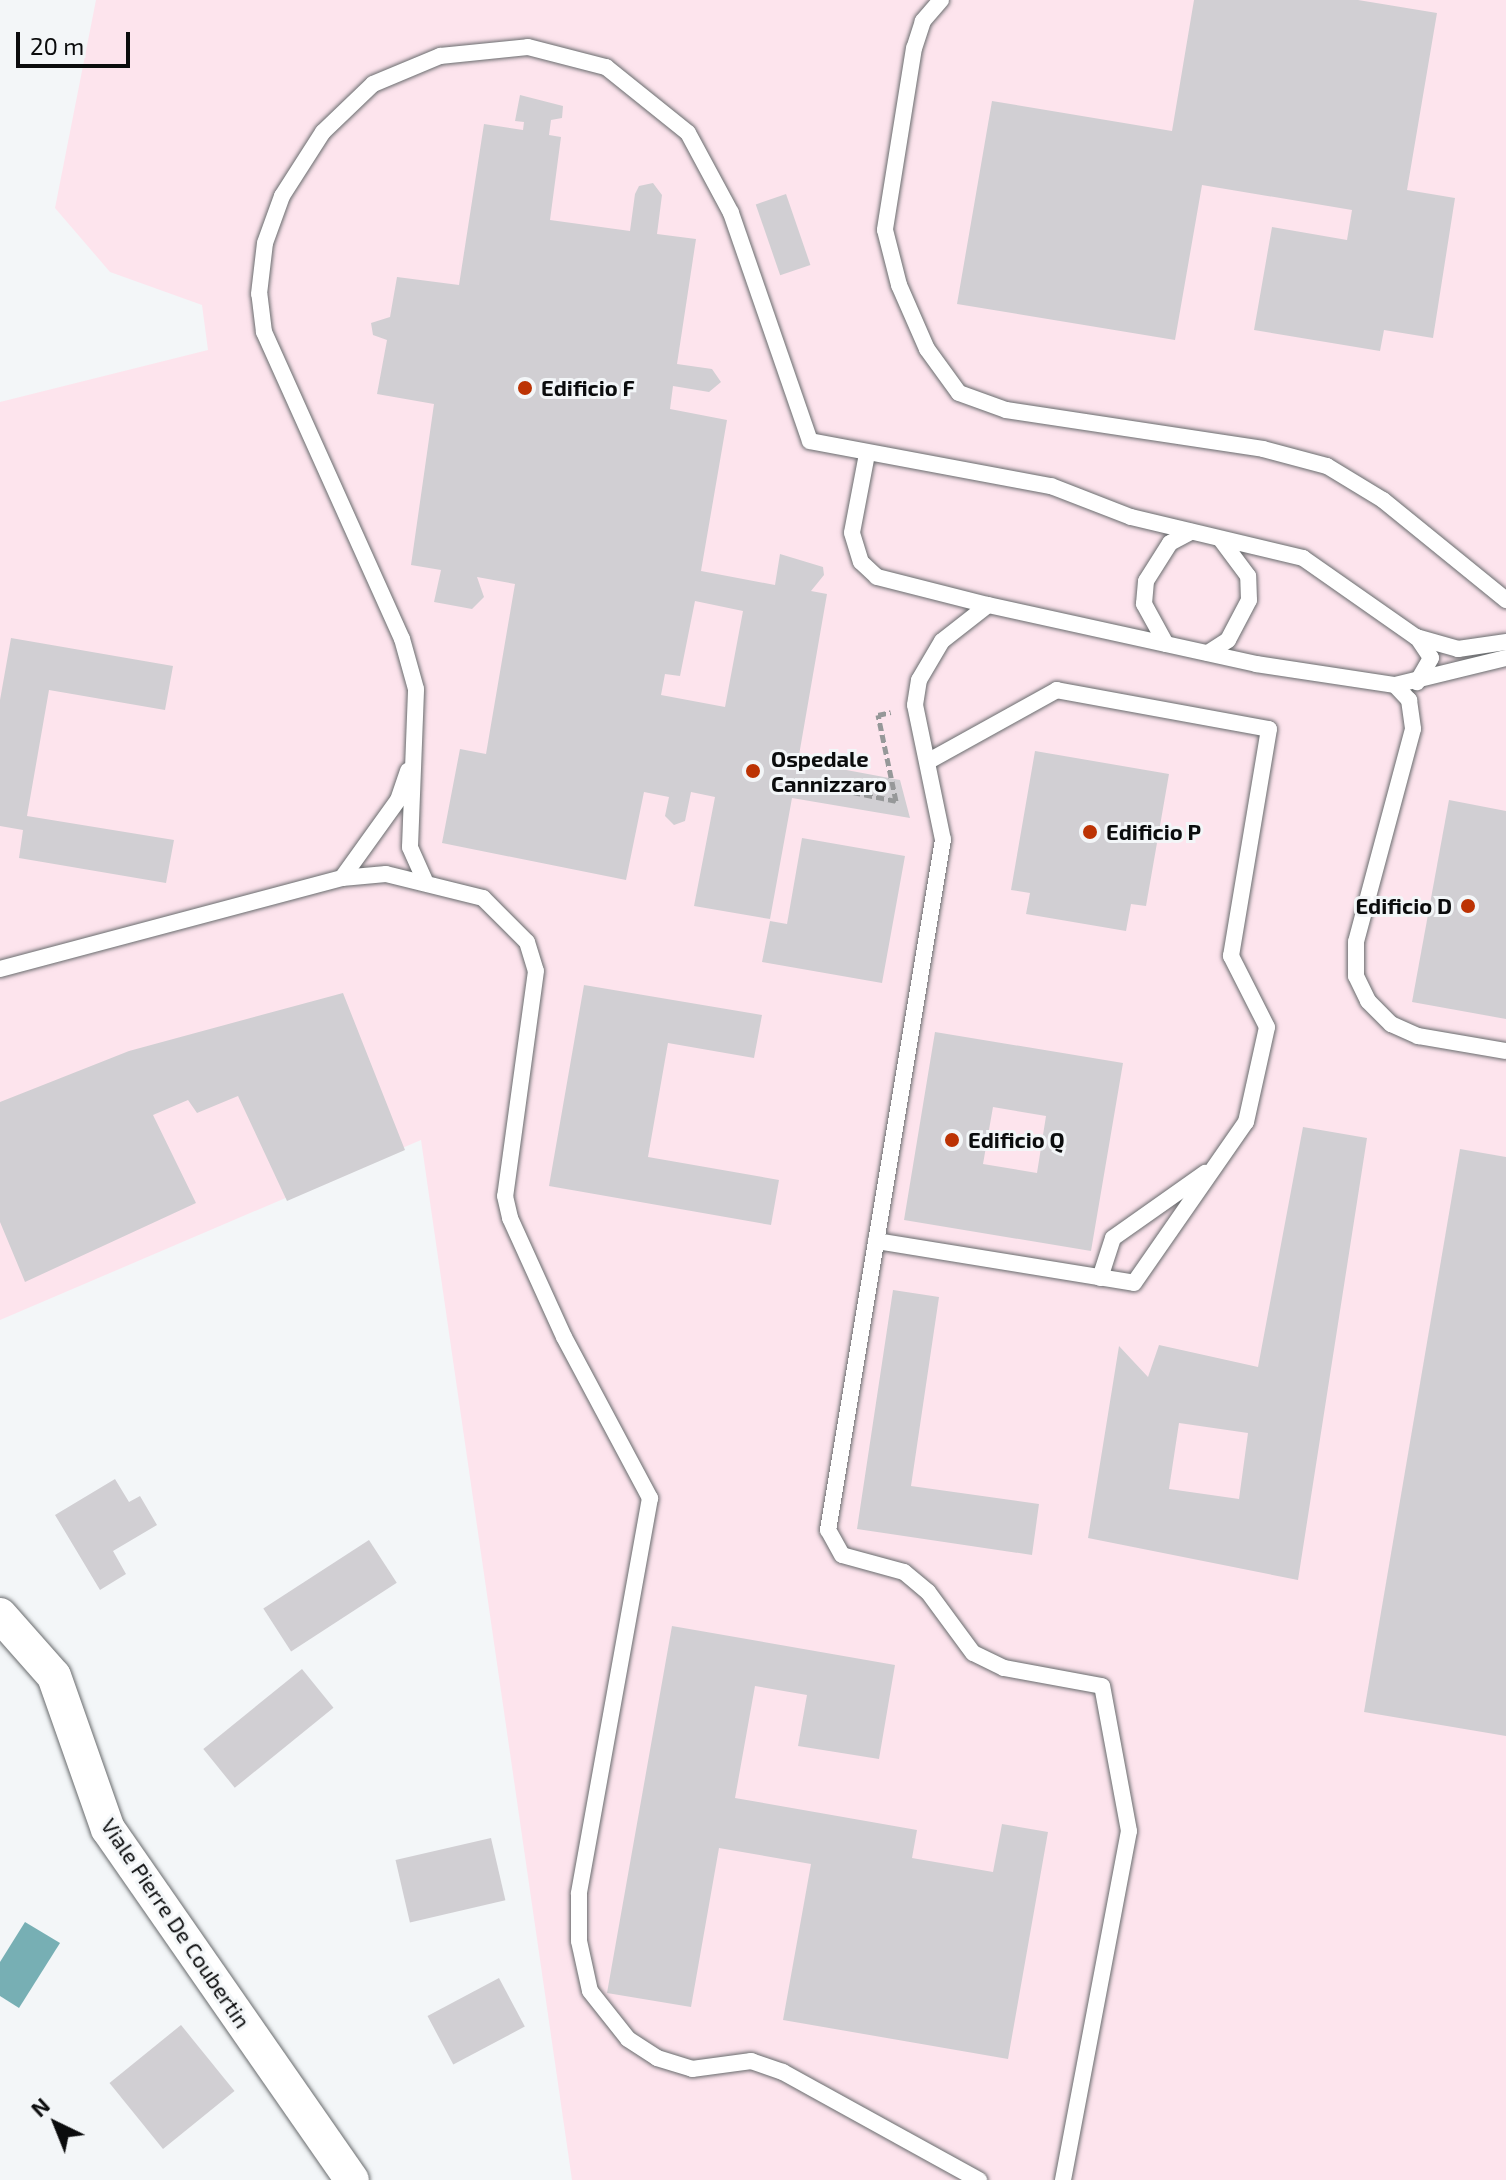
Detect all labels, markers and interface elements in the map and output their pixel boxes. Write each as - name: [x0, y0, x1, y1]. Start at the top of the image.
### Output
- scale bar: [20, 16, 134, 66]
- text: 20 m: [30, 31, 84, 60]
- place label: Edificio F: [541, 375, 635, 401]
- marker: Edificio F: [516, 379, 534, 397]
- place label: Ospedale Cannizzaro: [771, 745, 887, 796]
- marker: Ospedale Cannizzaro: [742, 760, 764, 782]
- place label: Edificio P: [1106, 819, 1201, 845]
- marker: Edificio P: [1081, 823, 1099, 841]
- place label: Edificio D: [1355, 893, 1452, 919]
- marker: Edificio D: [1459, 897, 1477, 915]
- place label: Edificio Q: [968, 1127, 1065, 1153]
- marker: Edificio Q: [943, 1131, 961, 1149]
- street label: Viale Pierre De Coubertin: [96, 1813, 256, 2033]
- north arrow: [16, 2084, 96, 2164]
- text: N: [25, 2092, 54, 2121]

